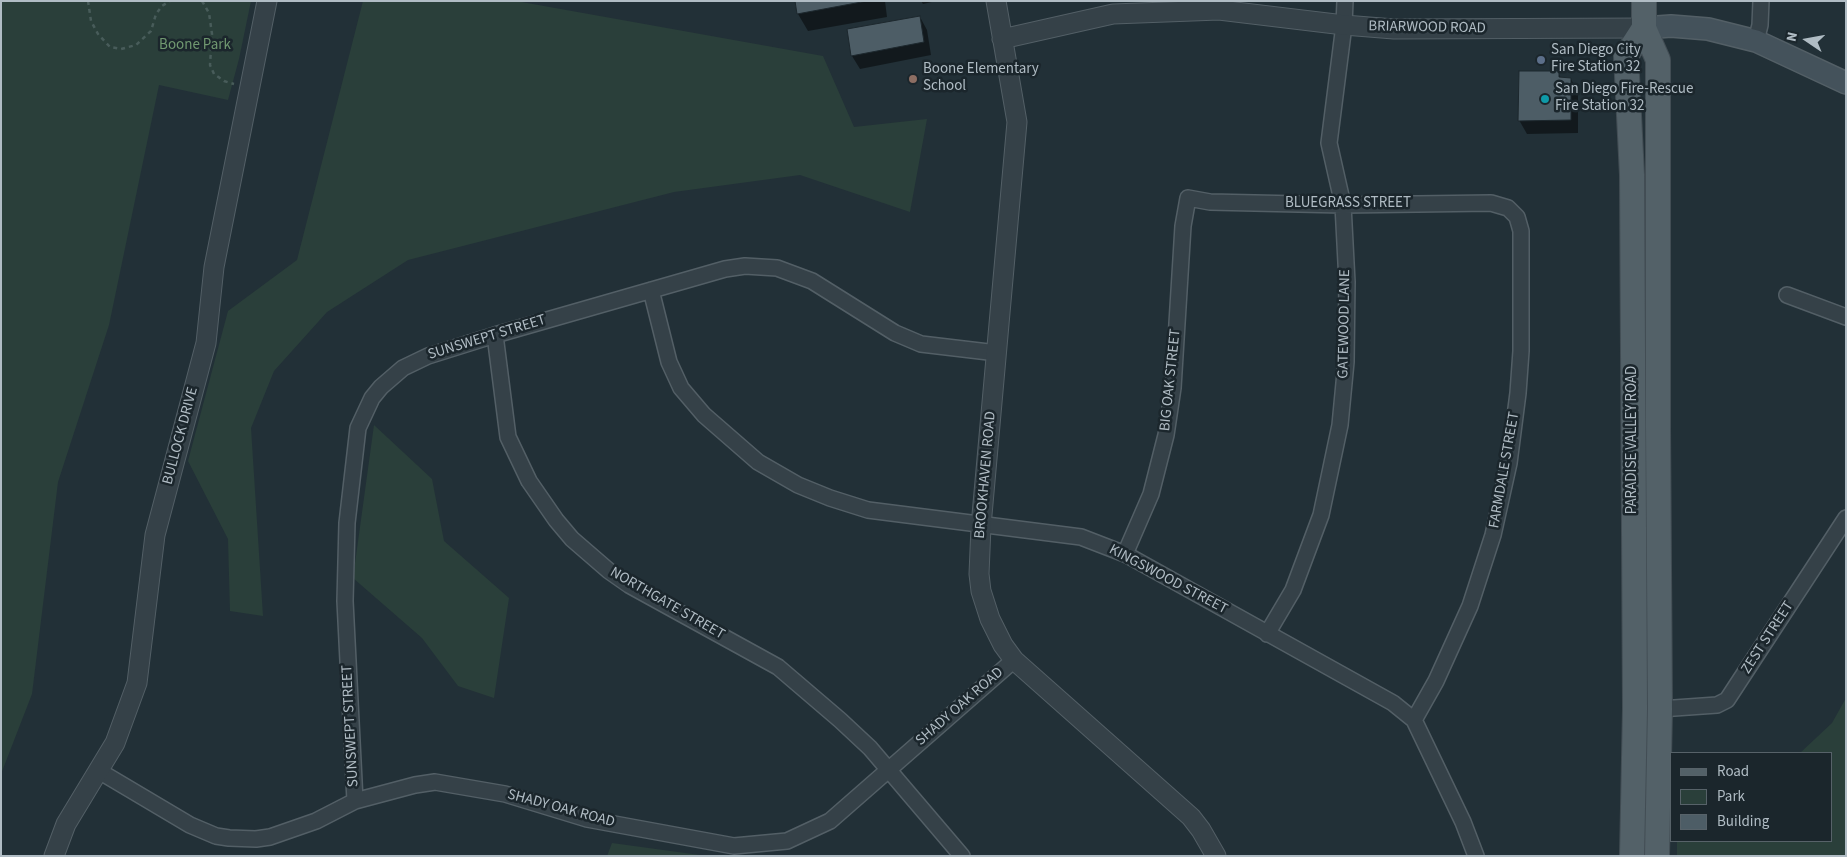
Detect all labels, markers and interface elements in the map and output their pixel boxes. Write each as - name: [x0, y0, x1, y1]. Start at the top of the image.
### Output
- north arrow: [1782, 15, 1832, 65]
- street label: BRIARWOOD ROAD: [1368, 18, 1486, 38]
- text: N: [1782, 30, 1803, 44]
- park label: Boone Park: [159, 37, 231, 55]
- place label: San Diego City Fire Station 32: [1551, 42, 1641, 77]
- marker: San Diego City Fire Station 32: [1535, 54, 1547, 66]
- place label: Boone Elementary School: [923, 61, 1039, 96]
- marker: Boone Elementary School: [907, 73, 919, 85]
- place label: San Diego Fire-Rescue Fire Station 32: [1555, 81, 1693, 116]
- marker: San Diego Fire-Rescue Fire Station 32: [1539, 93, 1551, 105]
- street label: BLUEGRASS STREET: [1285, 195, 1411, 213]
- street label: GATEWOOD LANE: [1335, 269, 1355, 379]
- street label: SUNSWEPT STREET: [426, 311, 548, 365]
- street label: BIG OAK STREET: [1157, 328, 1185, 432]
- street label: PARADISE VALLEY ROAD: [1624, 366, 1642, 514]
- street label: BULLOCK DRIVE: [159, 385, 203, 487]
- street label: FARMDALE STREET: [1486, 410, 1524, 530]
- street label: BROOKHAVEN ROAD: [971, 411, 1001, 539]
- street label: KINGSWOOD STREET: [1106, 541, 1230, 619]
- street label: NORTHGATE STREET: [606, 564, 728, 644]
- street label: ZEST STREET: [1738, 598, 1798, 678]
- street label: SUNSWEPT STREET: [339, 664, 363, 788]
- street label: SHADY OAK ROAD: [912, 664, 1008, 750]
- legend: [1670, 752, 1832, 842]
- text: Road: [1717, 761, 1749, 782]
- street label: SHADY OAK ROAD: [505, 786, 617, 832]
- text: Park: [1717, 786, 1745, 807]
- text: Building: [1717, 811, 1769, 832]

